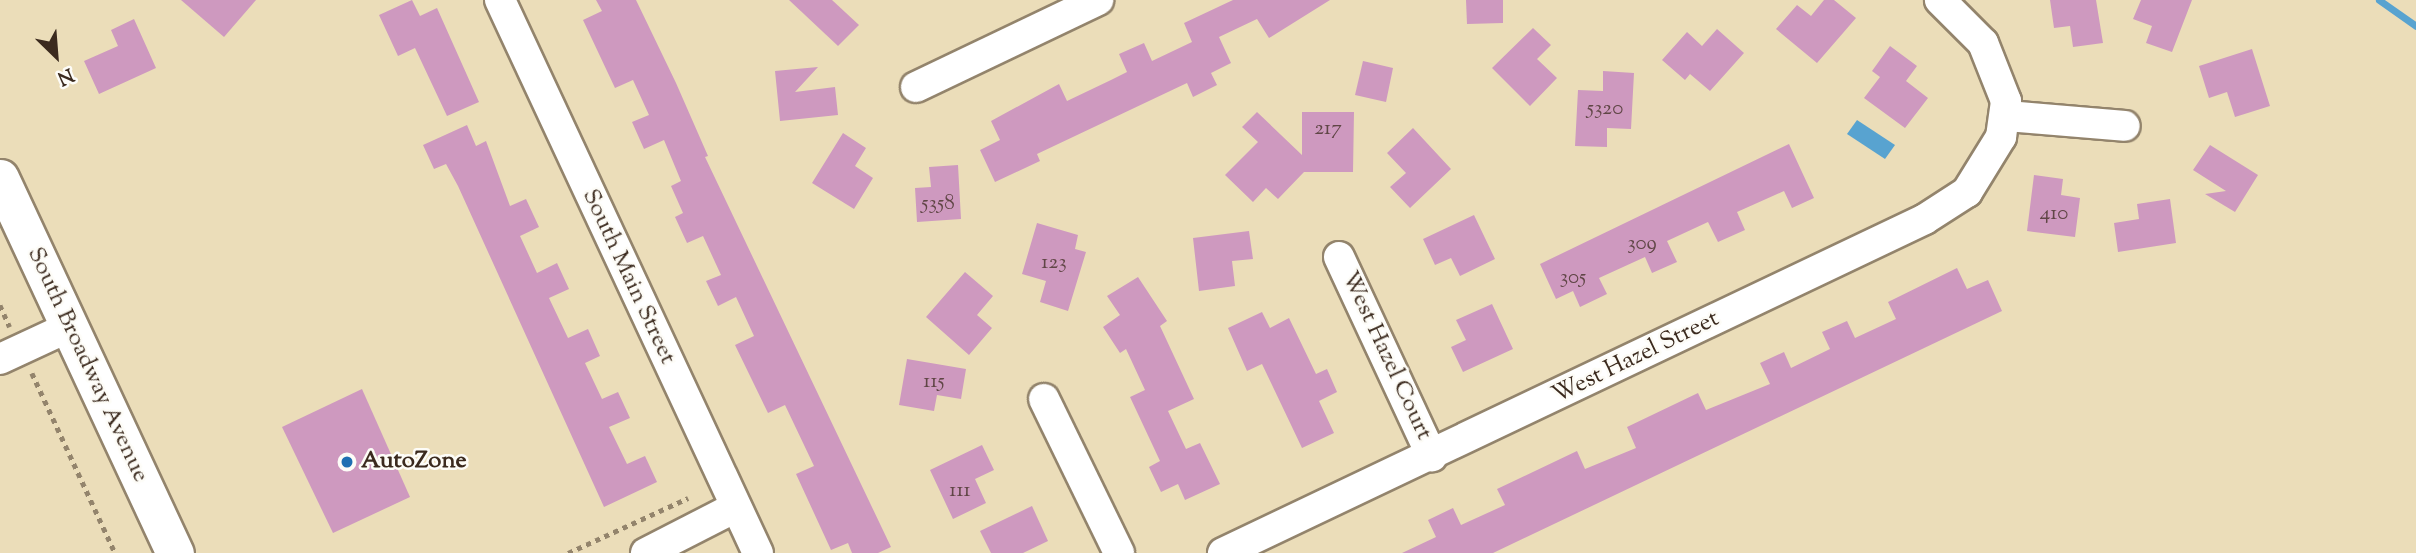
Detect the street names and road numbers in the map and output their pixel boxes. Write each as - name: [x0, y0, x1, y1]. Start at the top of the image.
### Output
- street label: South Main Street: [575, 185, 681, 369]
- street label: South Broadway Avenue: [20, 243, 154, 487]
- street label: West Hazel Court: [1334, 267, 1438, 445]
- street label: West Hazel Street: [1548, 305, 1724, 411]

